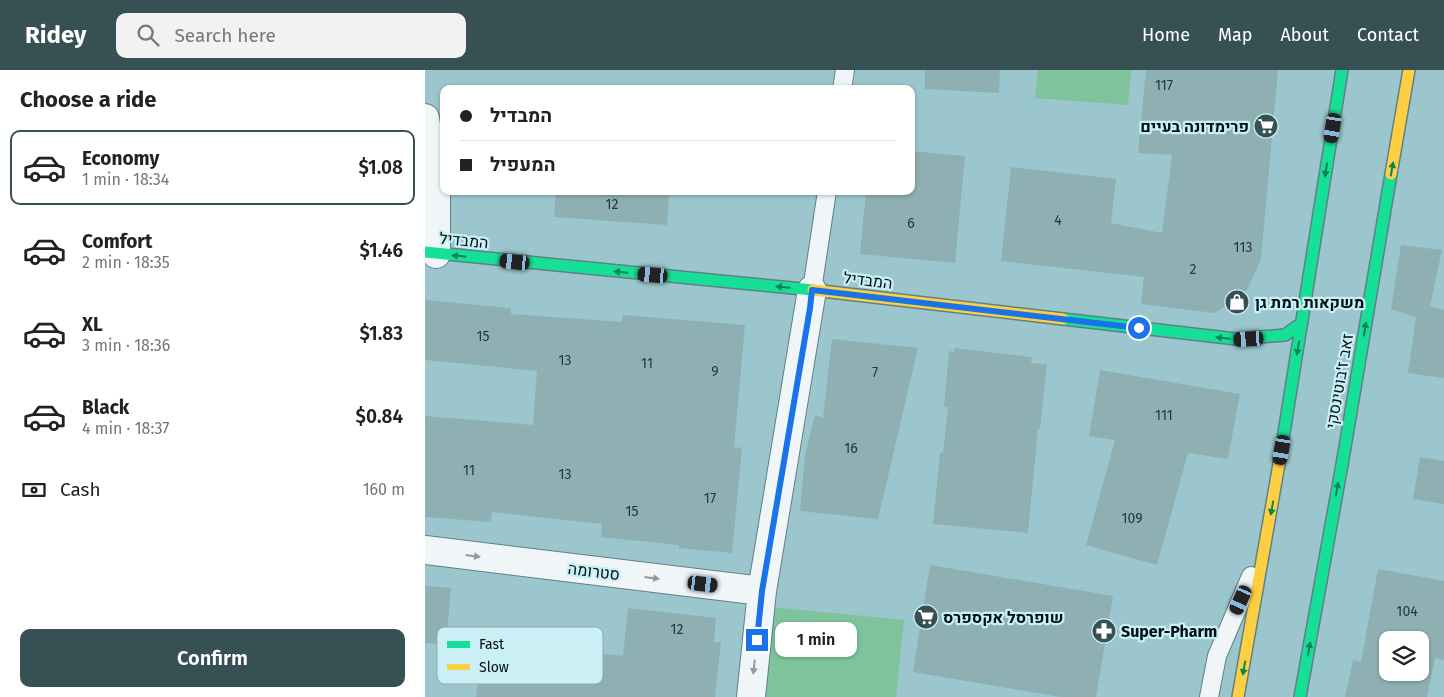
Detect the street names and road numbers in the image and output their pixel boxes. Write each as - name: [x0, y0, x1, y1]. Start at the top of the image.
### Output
- street label: המבדיל: [438, 228, 489, 253]
- street label: המבדיל: [842, 268, 894, 293]
- street label: זאב ז'בוטינסקי: [1322, 332, 1357, 430]
- street label: סטרומה: [567, 559, 621, 584]

